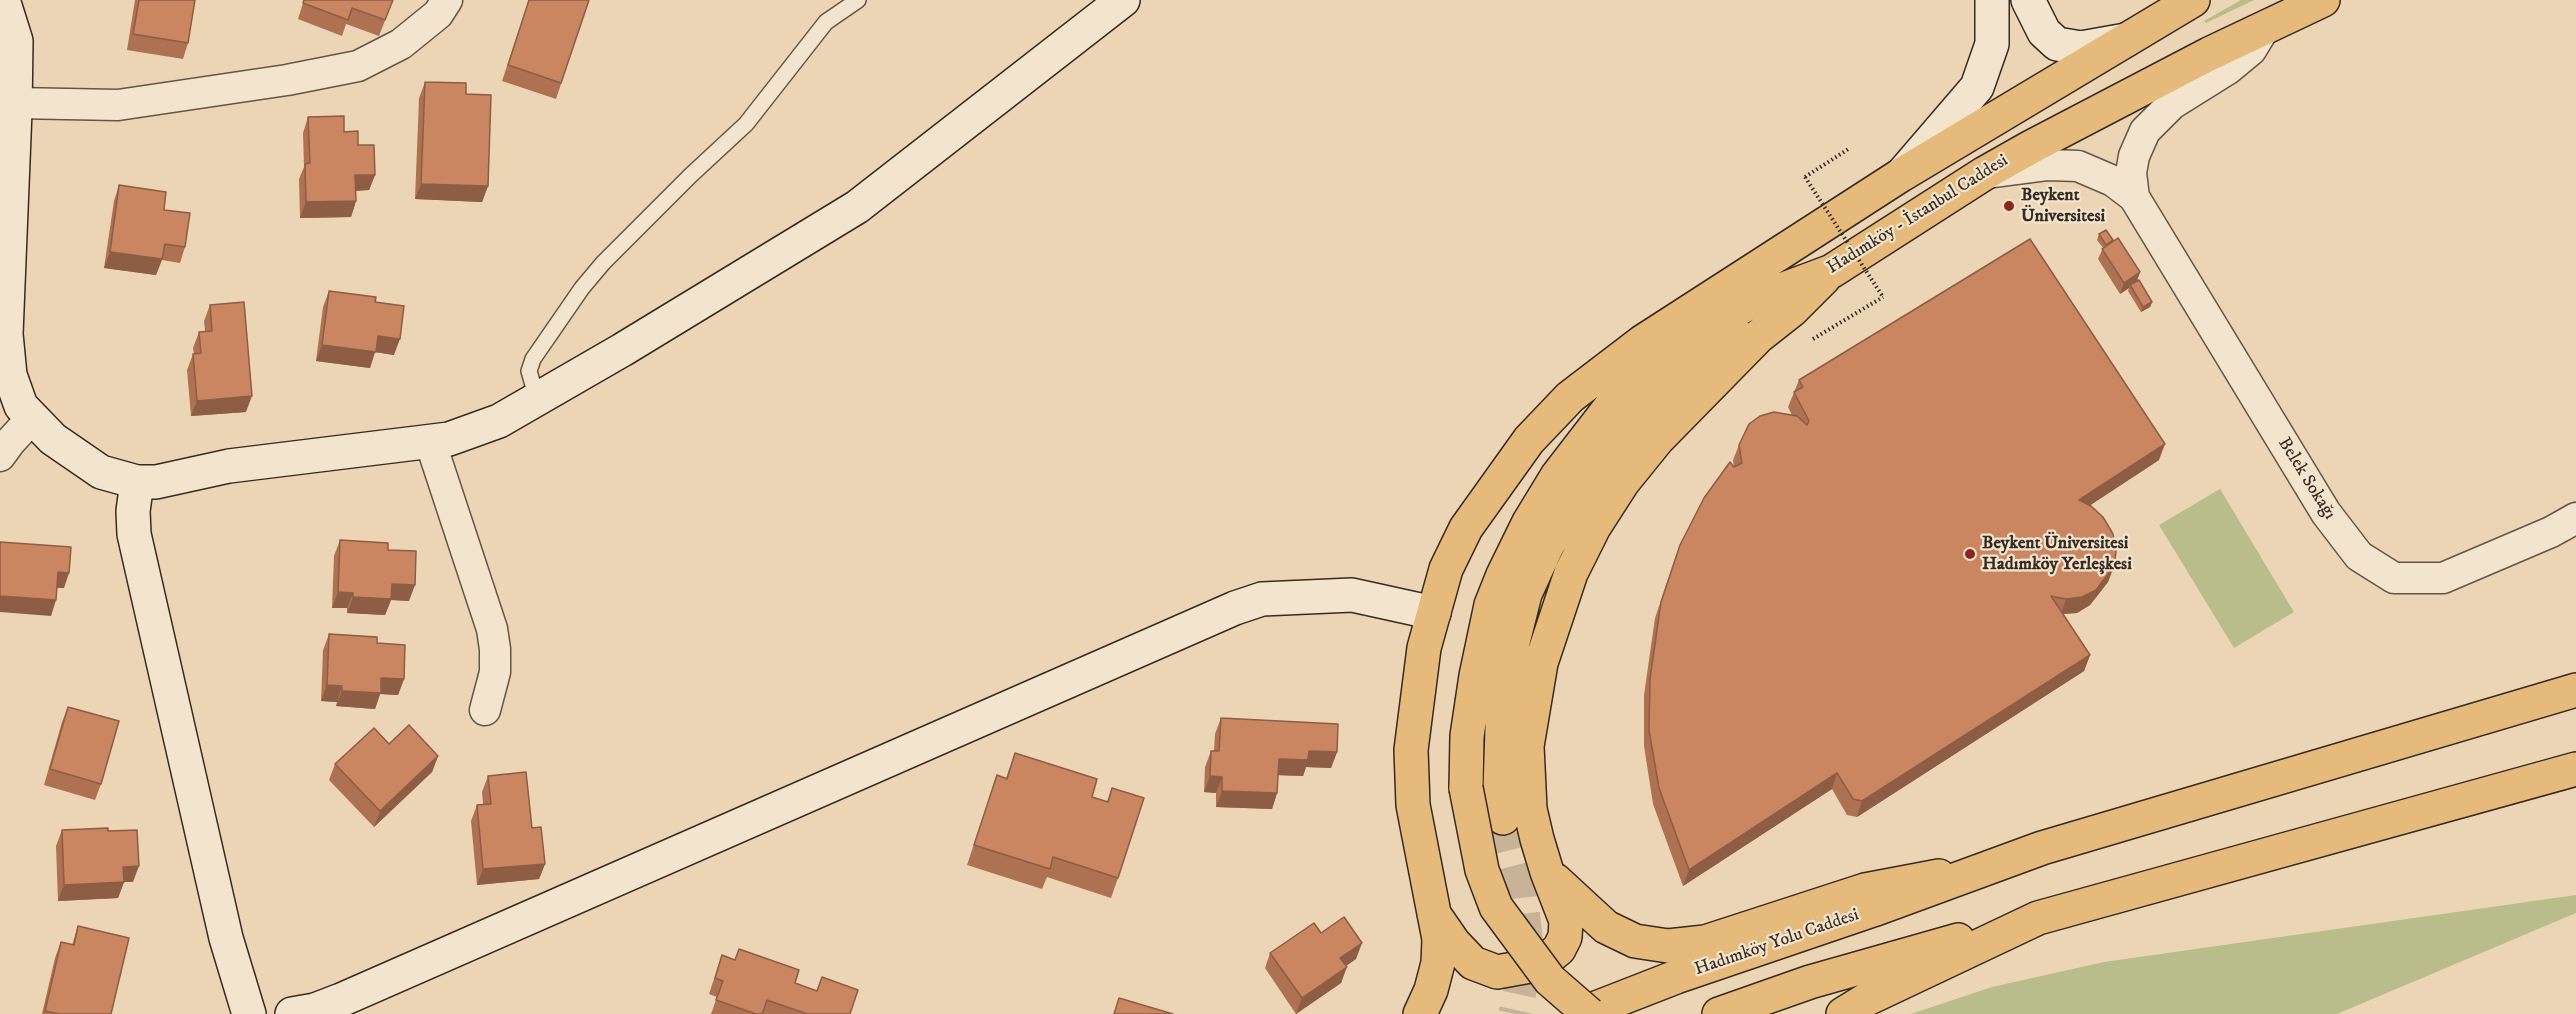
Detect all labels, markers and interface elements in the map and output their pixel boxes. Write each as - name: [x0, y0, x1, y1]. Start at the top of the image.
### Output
- street label: Hadımköy - İstanbul Caddesi: [1824, 150, 2012, 280]
- place label: Beykent Üniversitesi: [2021, 185, 2105, 228]
- marker: Beykent Üniversitesi: [2002, 199, 2016, 213]
- street label: Belek Sokağı: [2272, 434, 2340, 524]
- place label: Beykent Üniversitesi Hadımköy Yerleşkesi: [1982, 533, 2132, 576]
- marker: Beykent Üniversitesi Hadımköy Yerleşkesi: [1963, 547, 1977, 561]
- street label: Hadımköy Yolu Caddesi: [1692, 905, 1862, 981]

